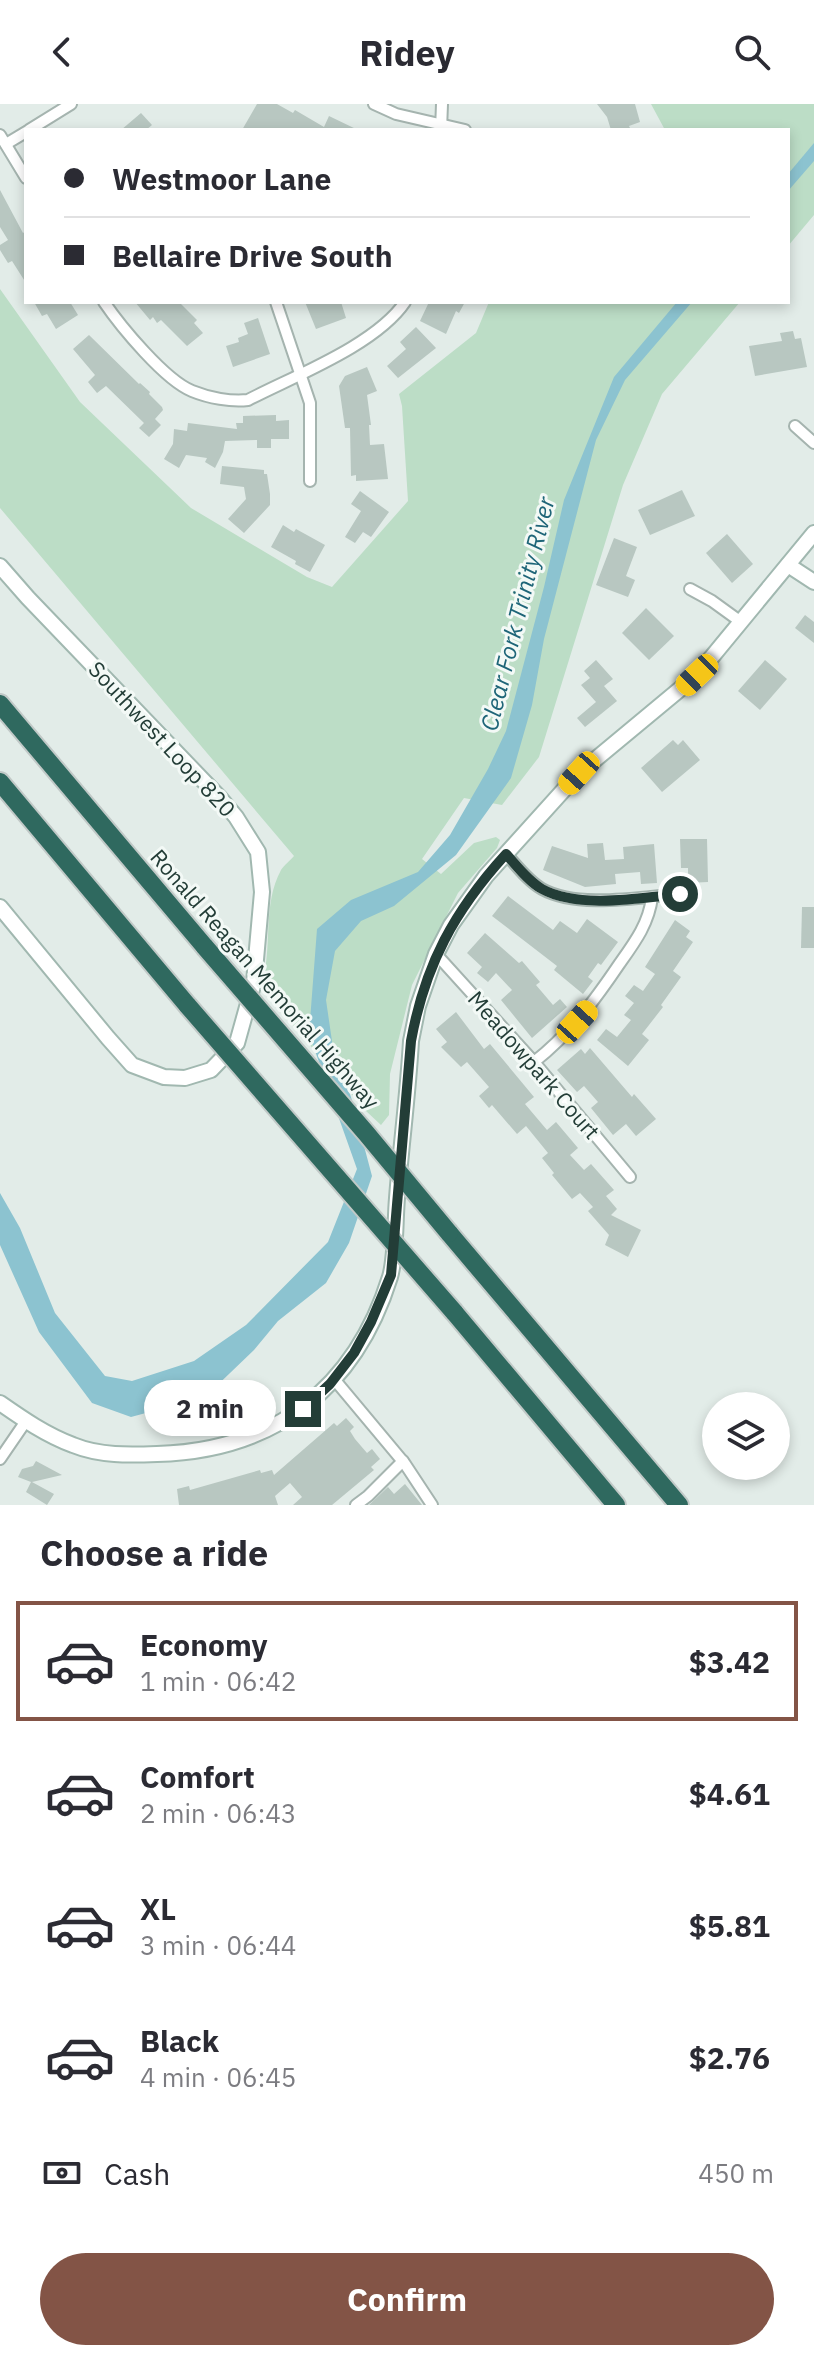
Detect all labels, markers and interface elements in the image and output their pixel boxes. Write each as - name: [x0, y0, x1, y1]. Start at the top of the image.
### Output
- text: Ridey: [359, 29, 455, 76]
- icon: back: [40, 30, 84, 74]
- icon: search: [730, 30, 774, 74]
- text: Westmoor Lane: [112, 159, 331, 198]
- text: Bellaire Drive South: [112, 236, 393, 275]
- water label: Clear Fork Trinity River: [472, 492, 562, 734]
- car: [671, 650, 723, 700]
- street label: Southwest Loop 820: [83, 655, 242, 823]
- car: [554, 747, 604, 799]
- street label: Ronald Reagan Memorial Highway: [144, 843, 386, 1115]
- route start: [662, 876, 698, 912]
- street label: Meadowpark Court: [462, 984, 607, 1145]
- car: [552, 996, 602, 1048]
- callout: 2 min: [143, 1381, 275, 1437]
- text: 2 min: [176, 1391, 244, 1425]
- route end: [285, 1391, 321, 1427]
- map controls: [702, 1392, 790, 1480]
- button: layers: [702, 1392, 790, 1480]
- text: Choose a ride: [40, 1529, 268, 1576]
- icon: car: [44, 1625, 116, 1697]
- text: Economy: [140, 1625, 268, 1664]
- text: $3.42: [689, 1642, 770, 1681]
- text: 1 min · 06:42: [140, 1664, 296, 1698]
- icon: car: [44, 1757, 116, 1829]
- text: Comfort: [140, 1757, 255, 1796]
- text: $4.61: [689, 1774, 770, 1813]
- text: 2 min · 06:43: [140, 1796, 296, 1830]
- icon: car: [44, 1889, 116, 1961]
- text: XL: [140, 1889, 176, 1928]
- text: $5.81: [689, 1906, 770, 1945]
- text: 3 min · 06:44: [140, 1928, 296, 1962]
- icon: car: [44, 2021, 116, 2093]
- text: Black: [140, 2021, 219, 2060]
- text: $2.76: [689, 2038, 770, 2077]
- text: 4 min · 06:45: [140, 2060, 296, 2094]
- icon: cash: [40, 2151, 84, 2195]
- text: Cash: [104, 2154, 170, 2193]
- text: 450 m: [698, 2156, 774, 2190]
- button: Confirm: [40, 2253, 774, 2345]

